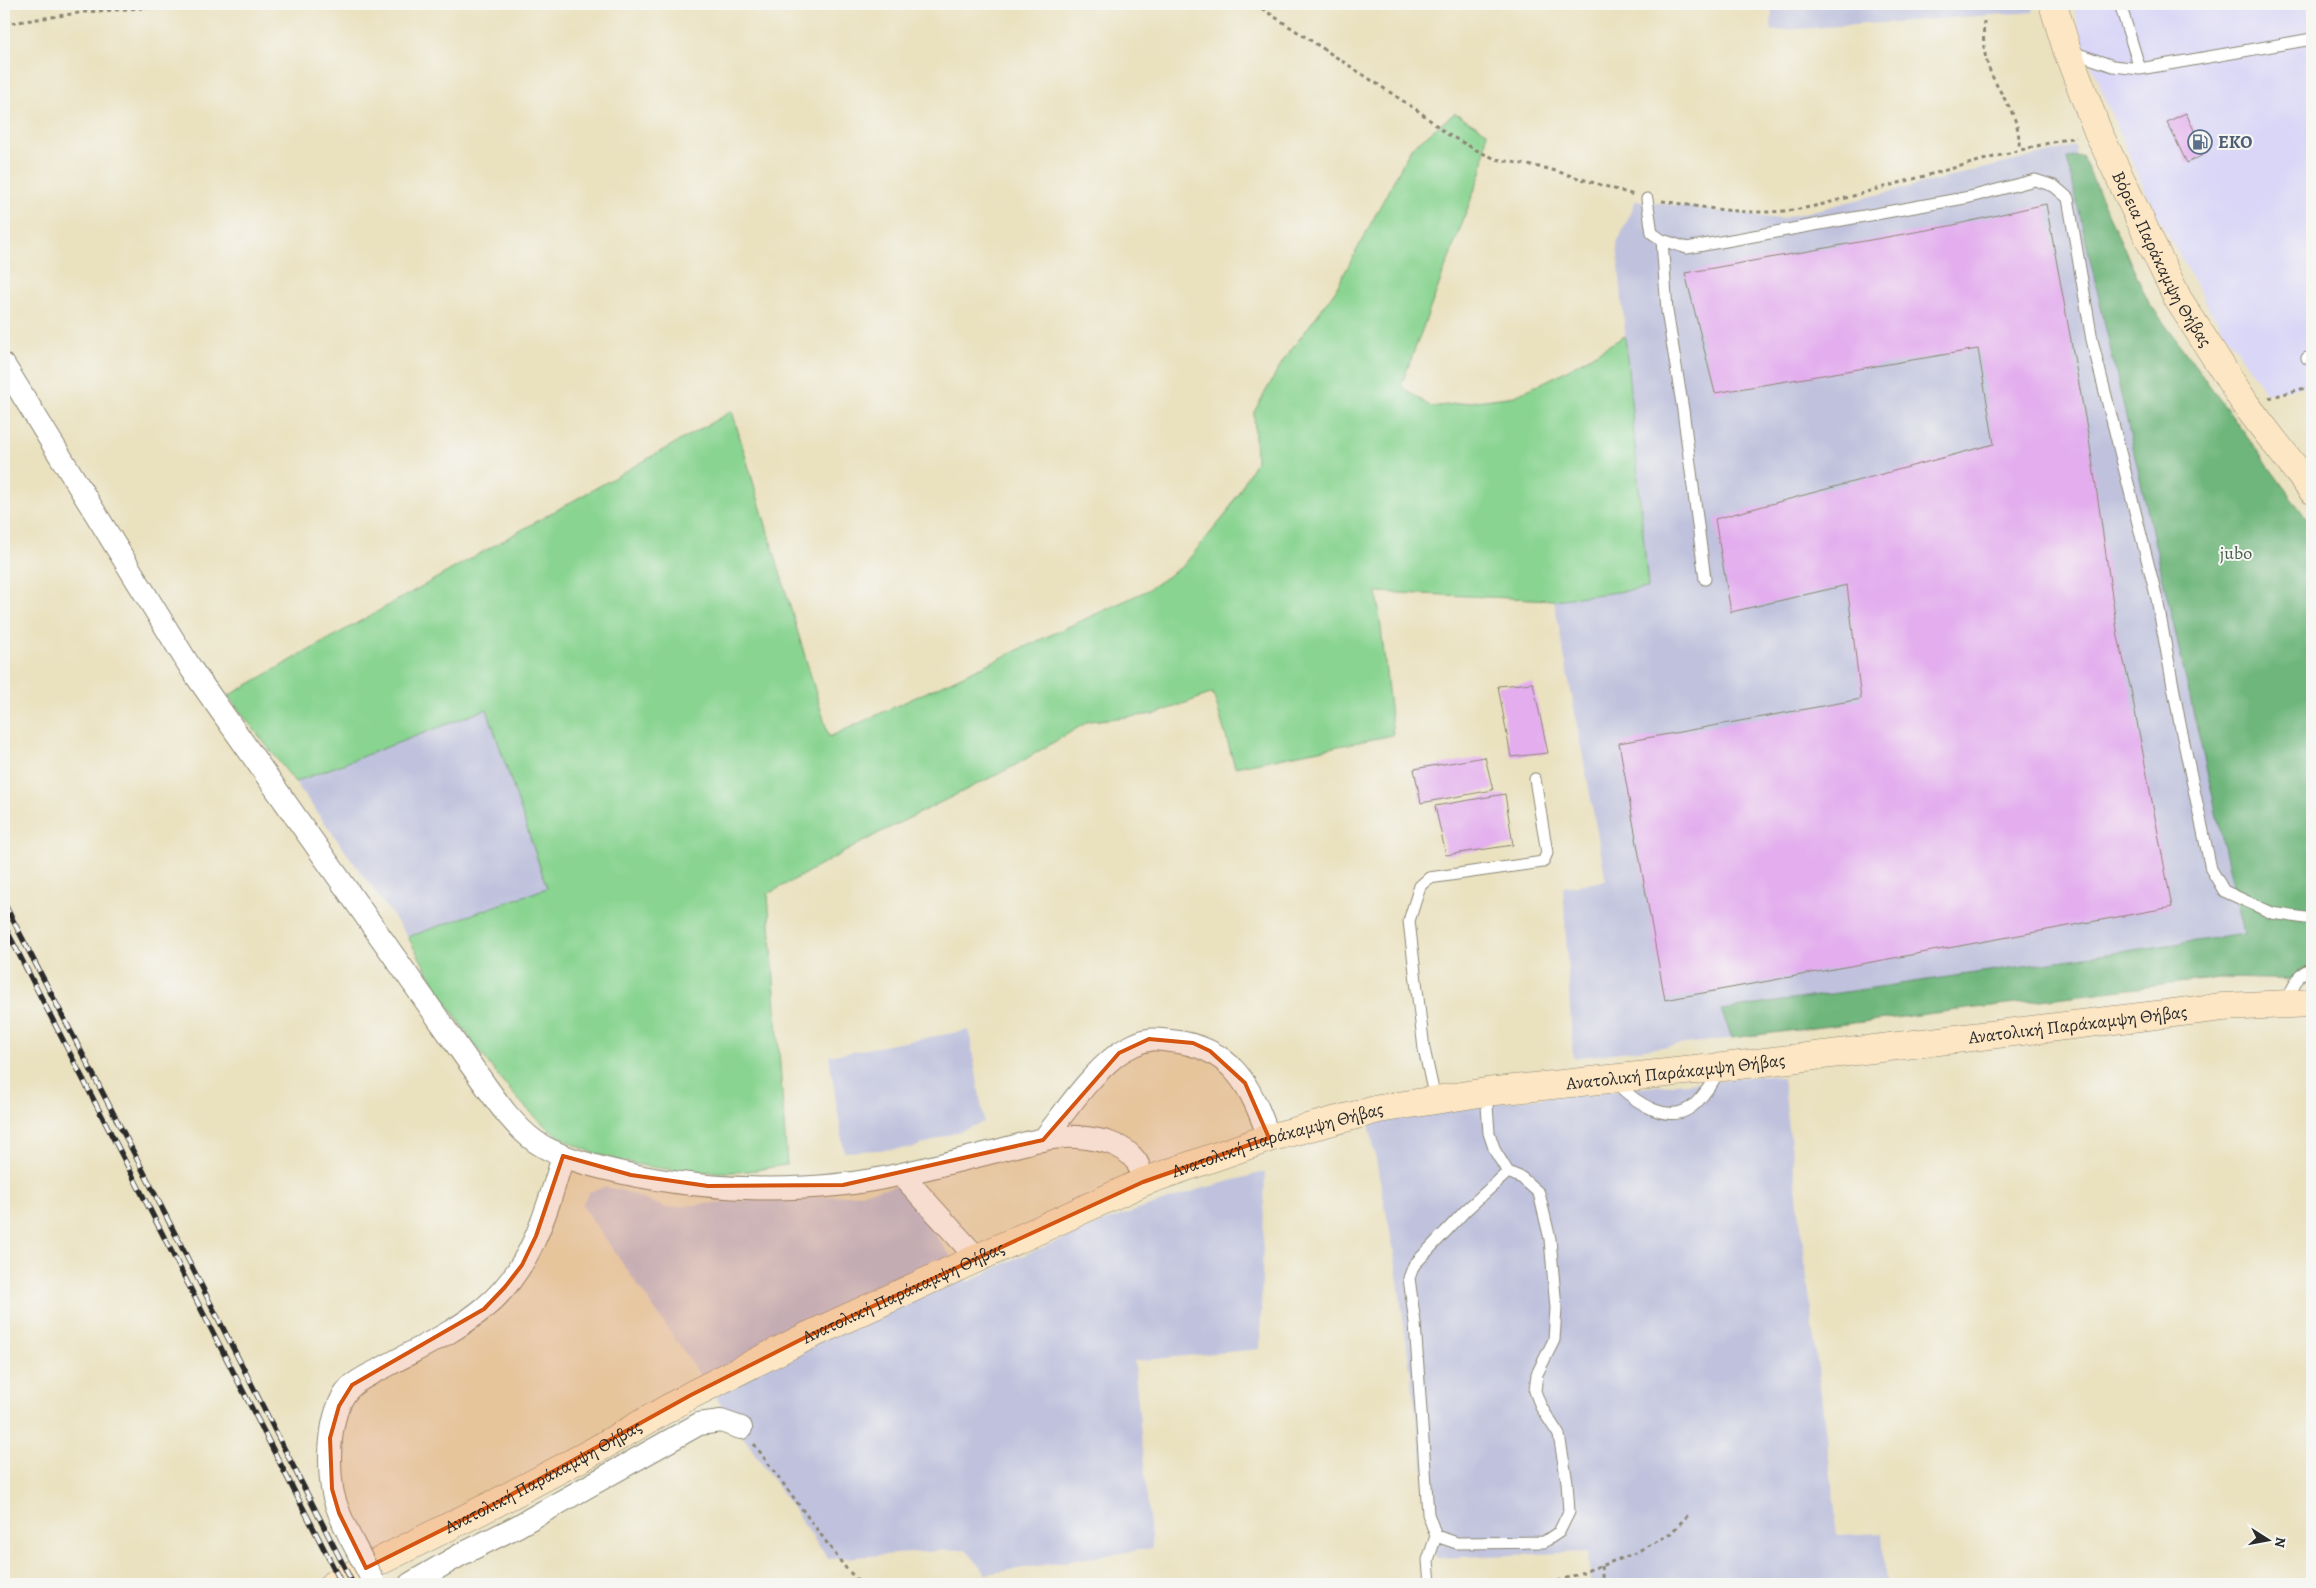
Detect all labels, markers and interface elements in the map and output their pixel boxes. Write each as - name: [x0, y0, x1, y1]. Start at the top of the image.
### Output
- fuel station icon: EKO: [2187, 129, 2213, 155]
- place label: EKO: [2218, 130, 2252, 154]
- street label: Βόρεια Παράκαμψη Θήβας: [2106, 167, 2218, 352]
- park label: jubo: [2220, 541, 2252, 565]
- street label: Ανατολική Παράκαμψη Θήβας: [1966, 999, 2188, 1050]
- street label: Ανατολική Παράκαμψη Θήβας: [1564, 1048, 1786, 1096]
- street label: Ανατολική Παράκαμψη Θήβας: [1168, 1097, 1385, 1183]
- street label: Ανατολική Παράκαμψη Θήβας: [797, 1235, 1008, 1349]
- street label: Ανατολική Παράκαμψη Θήβας: [439, 1414, 646, 1539]
- north arrow: [2244, 1516, 2294, 1566]
- text: N: [2270, 1536, 2291, 1549]

